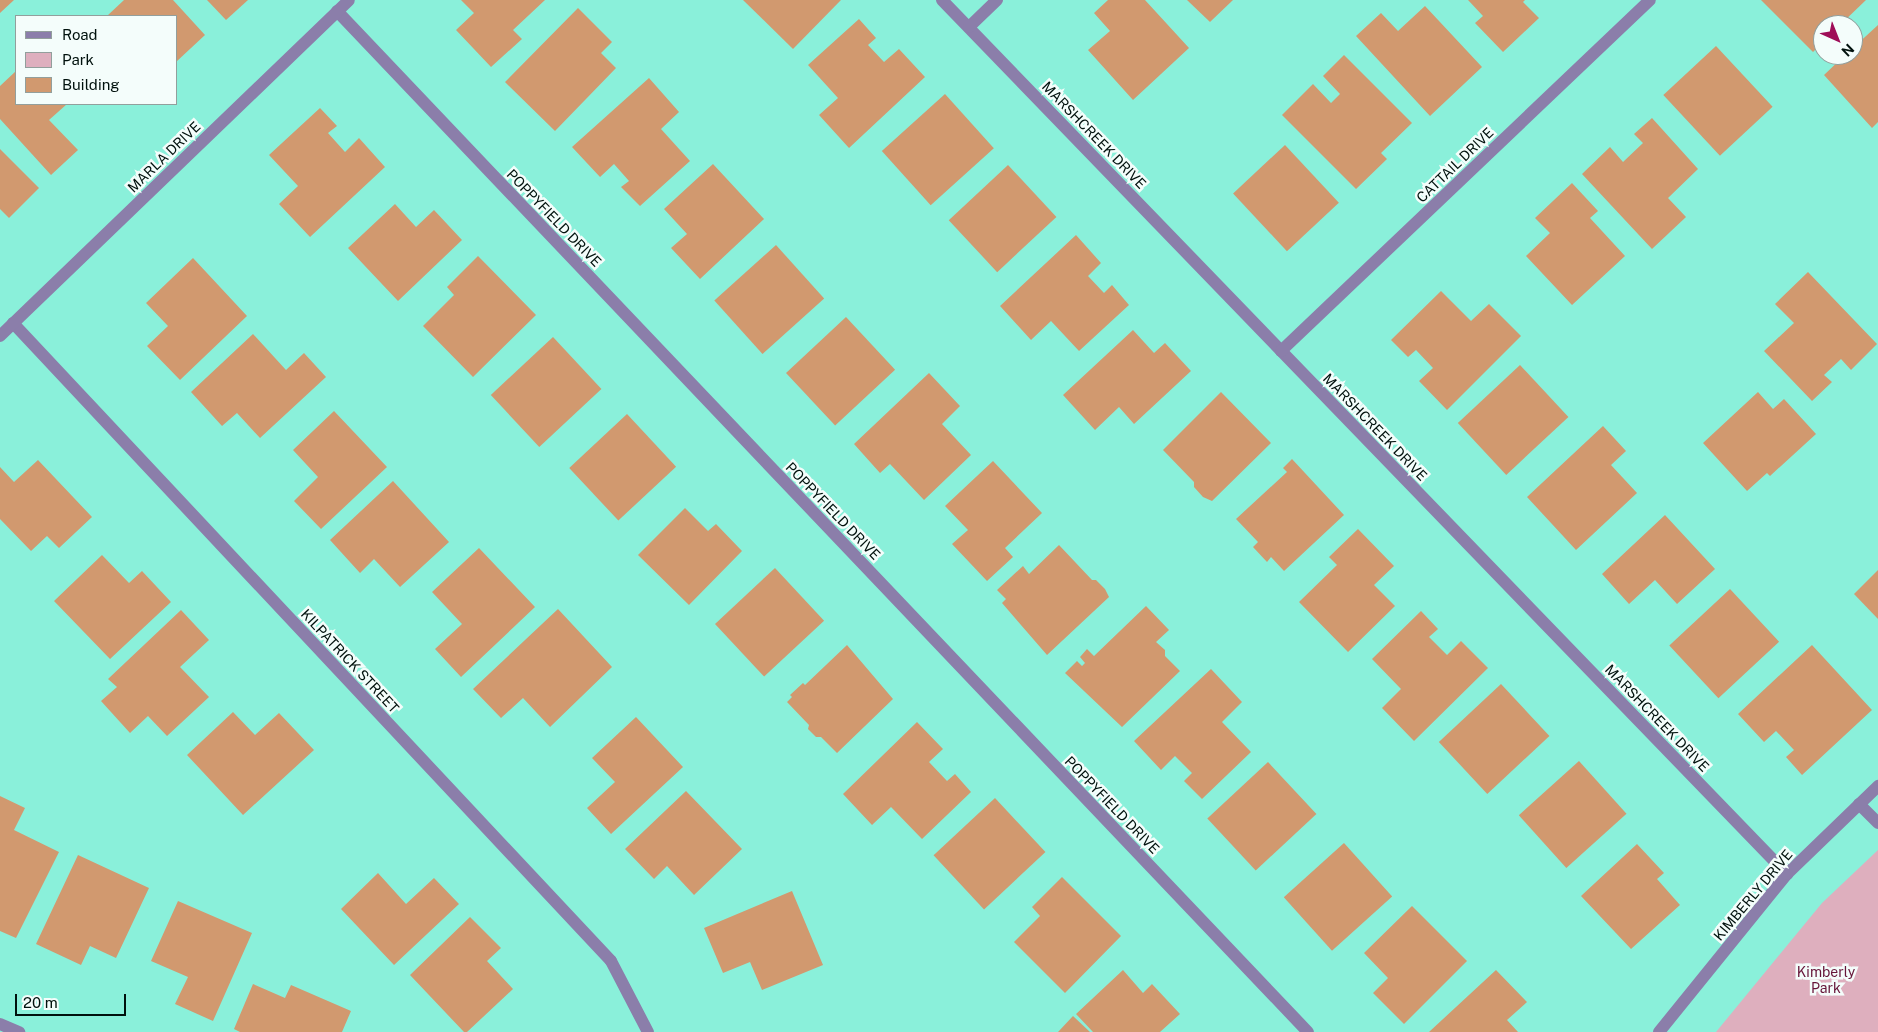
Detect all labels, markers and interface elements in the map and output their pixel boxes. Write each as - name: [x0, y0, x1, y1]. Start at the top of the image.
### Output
- legend: [15, 15, 178, 105]
- north arrow: [1813, 15, 1863, 65]
- text: Road: [62, 26, 98, 43]
- text: N: [1838, 41, 1857, 60]
- text: Park: [62, 51, 94, 68]
- text: Building: [62, 76, 120, 93]
- street label: MARSHCREEK DRIVE: [1038, 78, 1150, 192]
- street label: MARLA DRIVE: [124, 118, 204, 196]
- street label: CATTAIL DRIVE: [1413, 124, 1497, 206]
- street label: POPPYFIELD DRIVE: [503, 166, 605, 270]
- street label: MARSHCREEK DRIVE: [1319, 370, 1431, 484]
- street label: POPPYFIELD DRIVE: [782, 459, 884, 563]
- street label: KILPATRICK STREET: [298, 606, 402, 716]
- street label: MARSHCREEK DRIVE: [1601, 661, 1713, 775]
- street label: POPPYFIELD DRIVE: [1061, 753, 1163, 857]
- street label: KIMBERLY DRIVE: [1710, 846, 1796, 944]
- park label: Kimberly Park: [1797, 964, 1855, 996]
- scale bar: [18, 984, 129, 1016]
- text: 20 m: [23, 994, 58, 1011]

